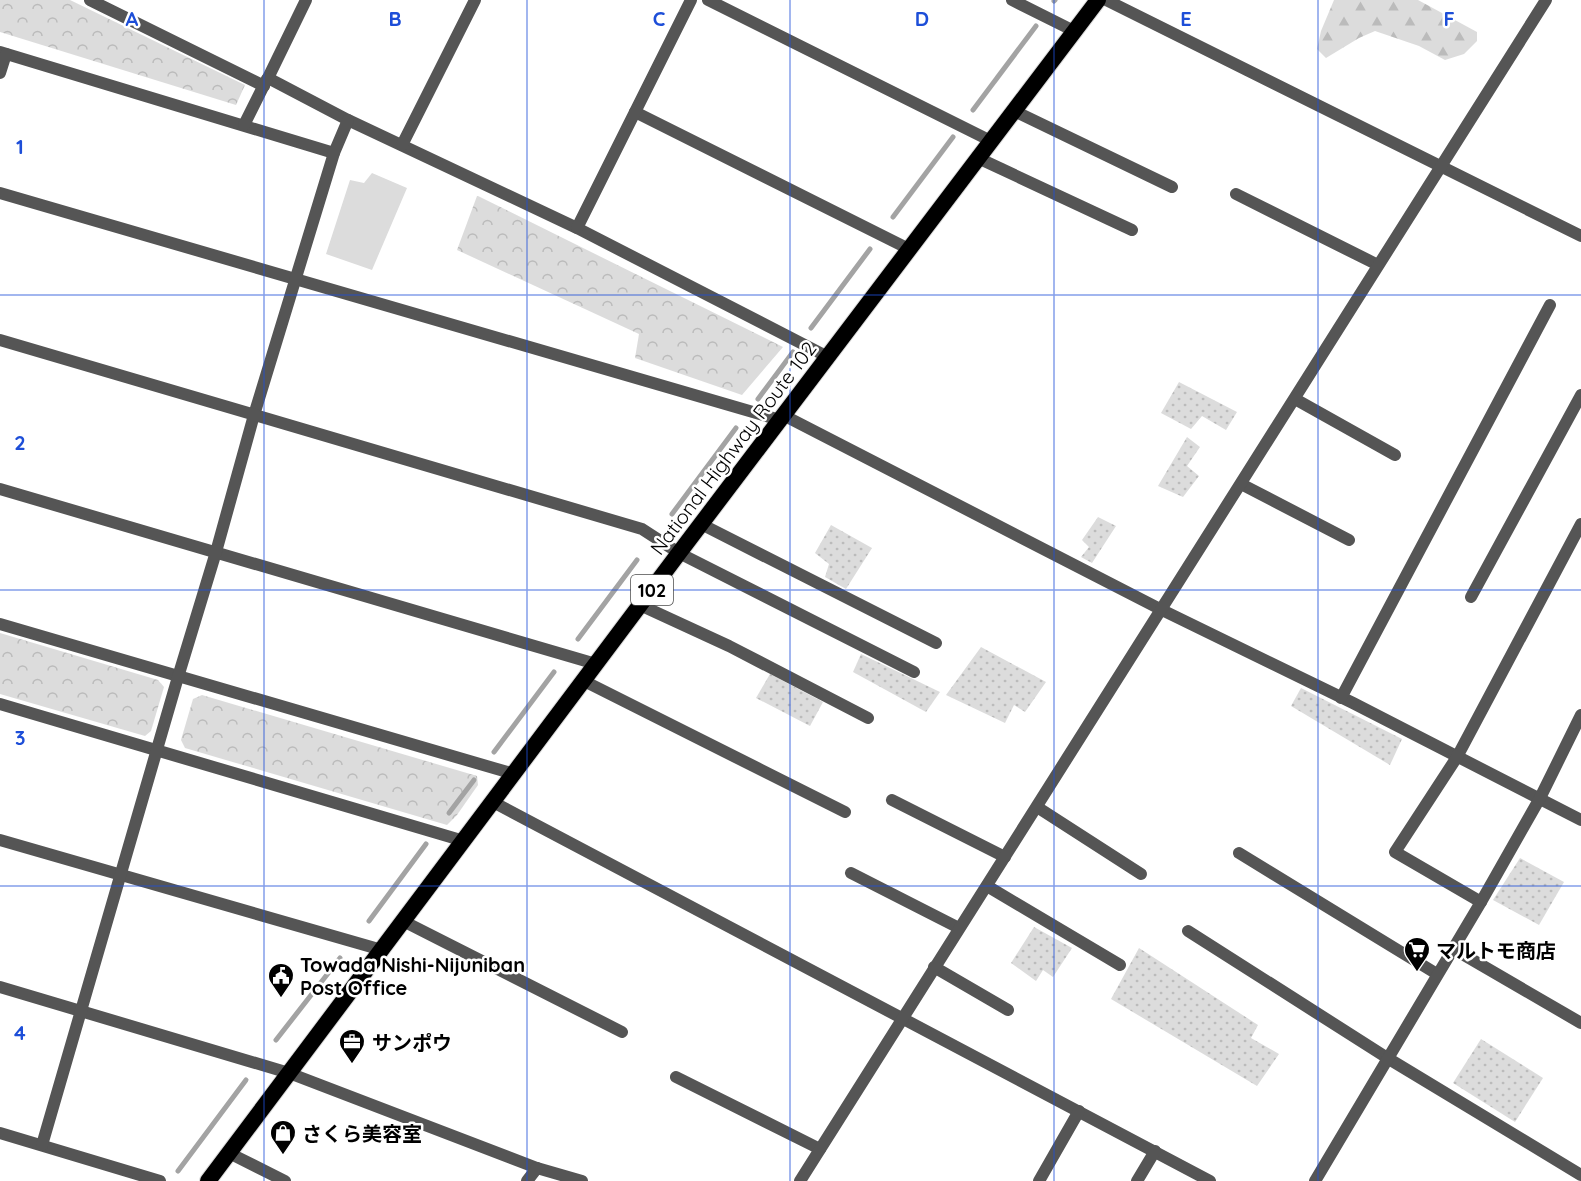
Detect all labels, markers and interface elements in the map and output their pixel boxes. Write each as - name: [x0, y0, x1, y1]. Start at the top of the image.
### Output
- text: A: [126, 6, 139, 31]
- text: B: [388, 6, 402, 31]
- text: C: [653, 6, 666, 31]
- text: D: [915, 6, 929, 31]
- text: E: [1180, 6, 1192, 31]
- text: F: [1443, 6, 1455, 31]
- text: 1: [16, 134, 24, 159]
- street label: National Highway Route 102: [645, 336, 821, 560]
- text: 2: [14, 430, 26, 455]
- road number: 102: [631, 575, 673, 605]
- text: 3: [15, 725, 25, 750]
- supermarket icon: マルトモ商店: [1402, 935, 1432, 973]
- place label: マルトモ商店: [1436, 938, 1556, 963]
- place label: Towada Nishi-Nijuniban Post Office: [300, 952, 525, 1000]
- public building icon: Towada Nishi-Nijuniban Post Office: [266, 961, 296, 999]
- text: 4: [14, 1020, 26, 1045]
- office icon: サンポウ: [337, 1027, 367, 1065]
- place label: サンポウ: [372, 1030, 452, 1055]
- shop icon: さくら美容室: [268, 1118, 298, 1156]
- place label: さくら美容室: [302, 1121, 422, 1146]

